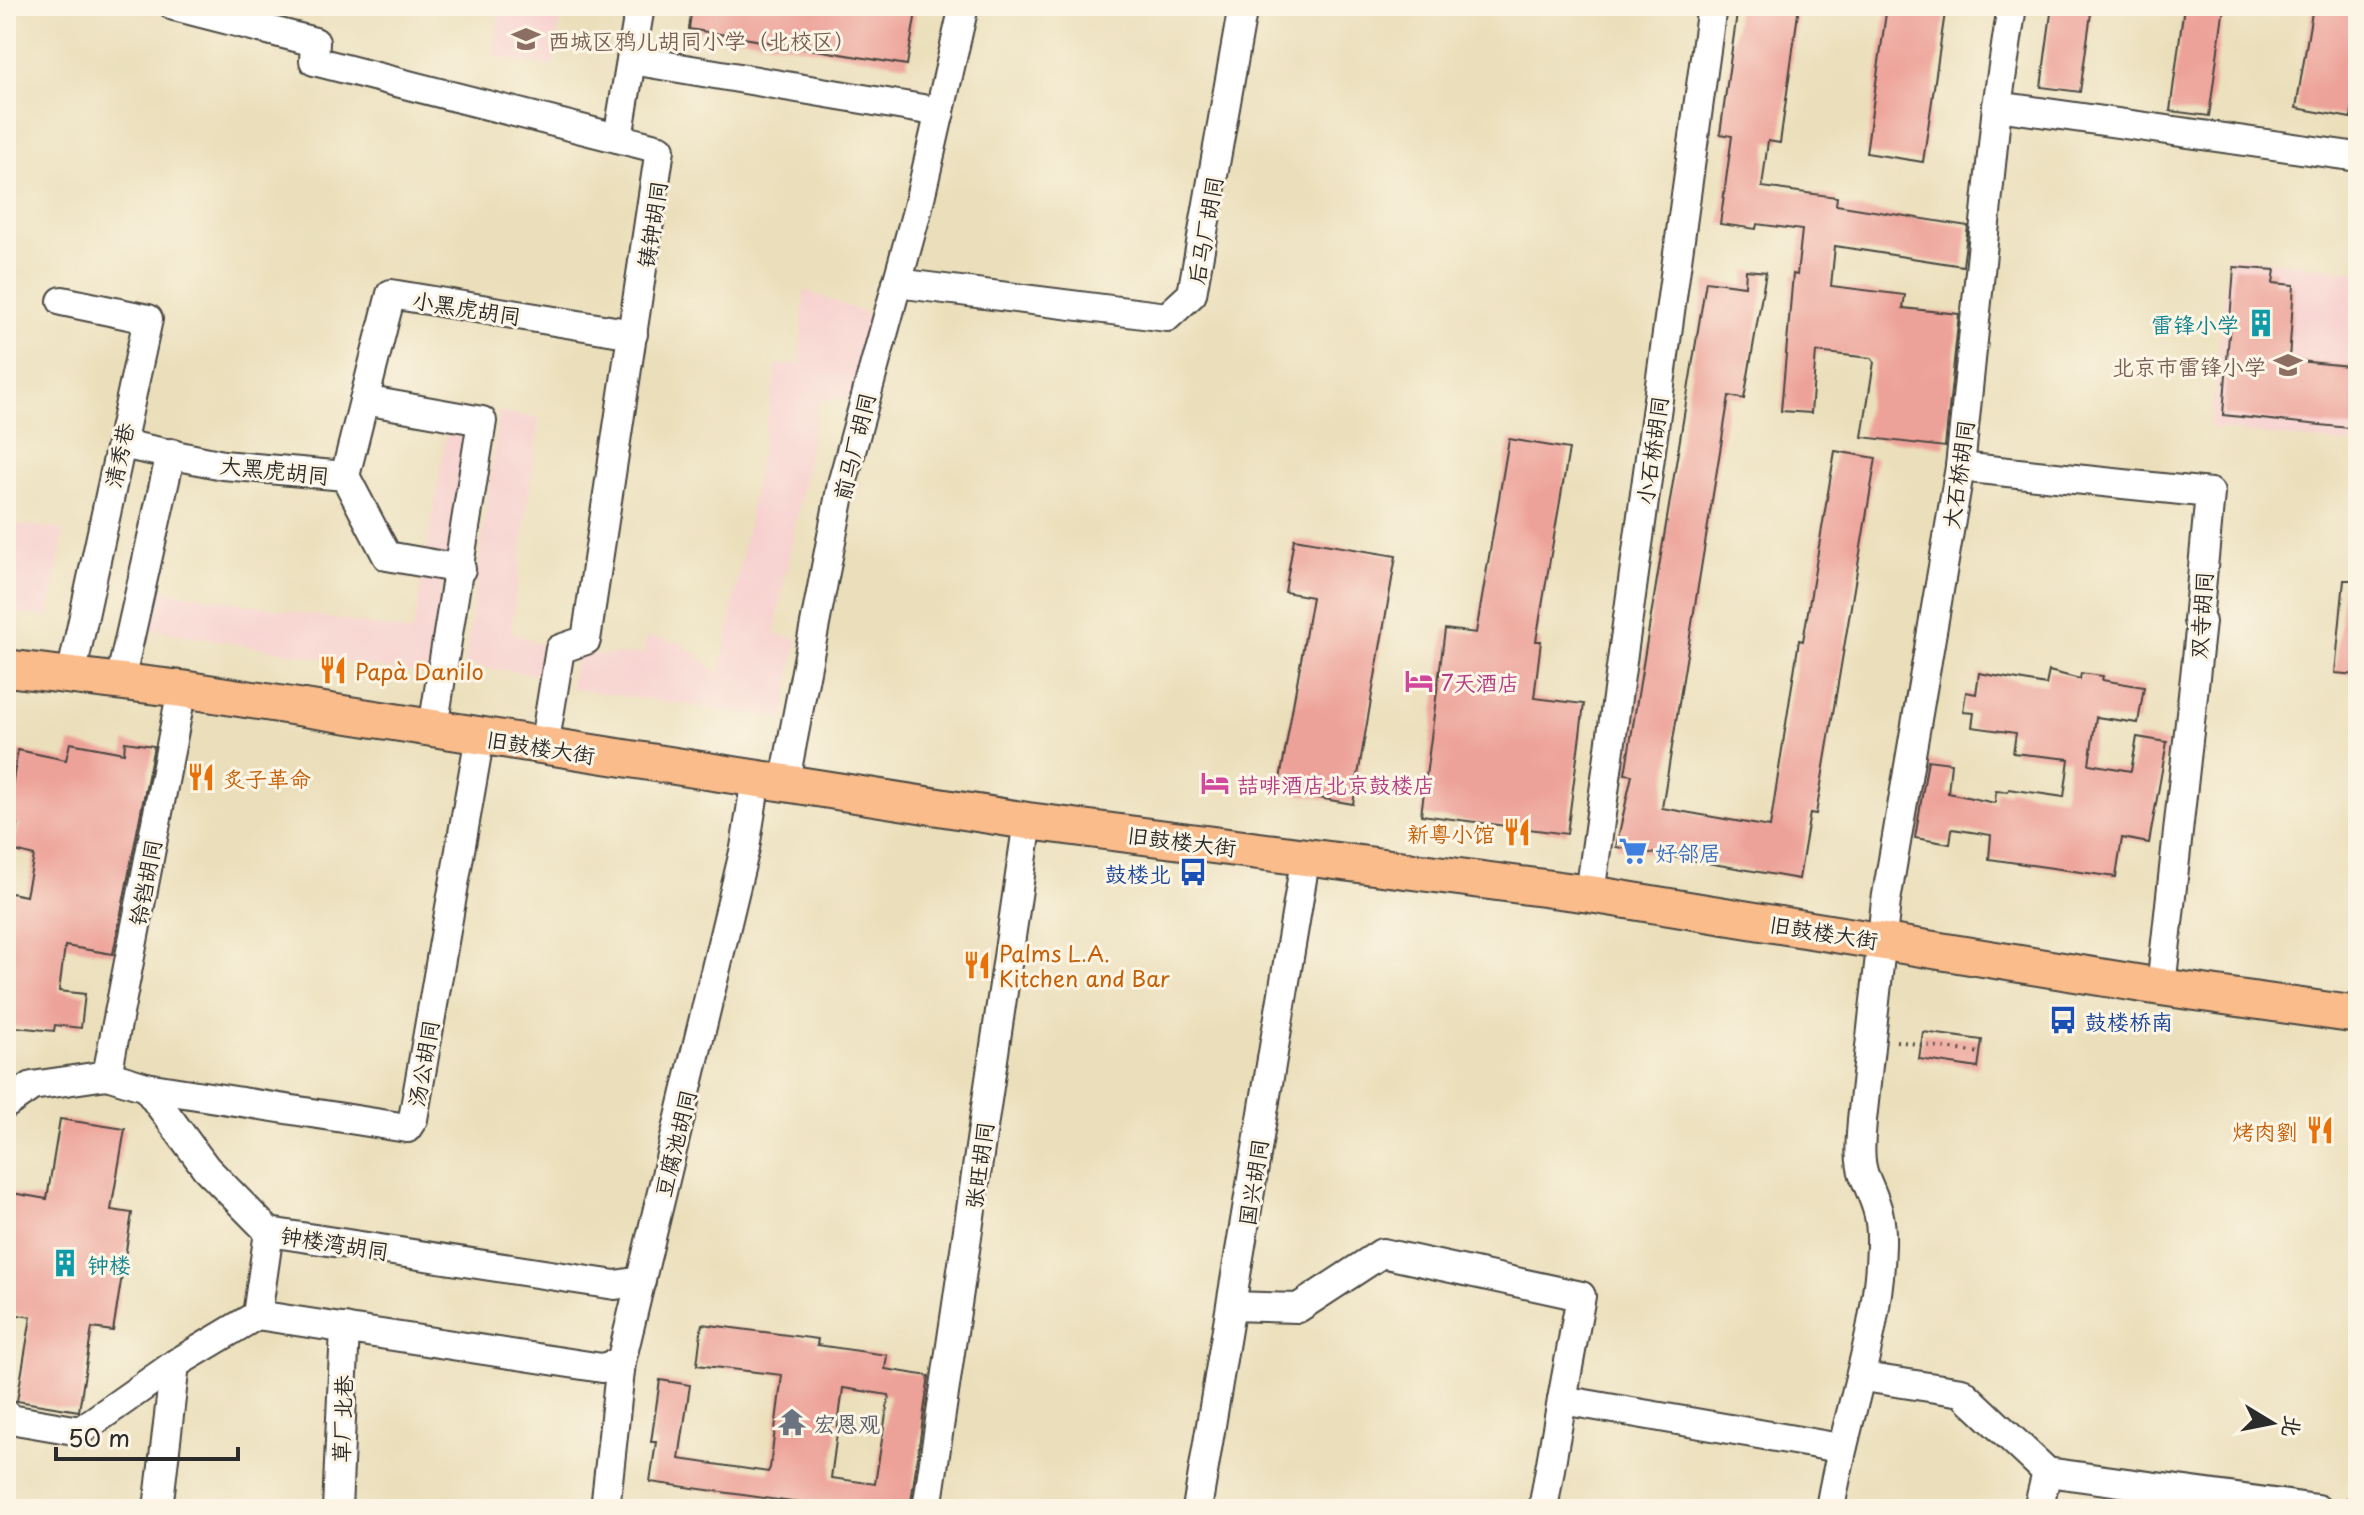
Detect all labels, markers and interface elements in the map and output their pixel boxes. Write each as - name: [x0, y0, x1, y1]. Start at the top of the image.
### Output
- place label: 西城区鸦儿胡同小学（北校区）: [548, 23, 856, 56]
- school or university icon: 西城区鸦儿胡同小学（北校区）: [511, 24, 541, 54]
- street label: 后马厂胡同: [1178, 173, 1230, 287]
- street label: 铸钟胡同: [628, 178, 674, 270]
- street label: 小黑虎胡同: [410, 282, 524, 332]
- place label: 雷锋小学: [2151, 307, 2239, 340]
- building icon: 雷锋小学: [2246, 308, 2276, 338]
- place label: 北京市雷锋小学: [2112, 349, 2266, 382]
- school or university icon: 北京市雷锋小学: [2273, 350, 2303, 380]
- street label: 前马厂胡同: [824, 389, 882, 503]
- street label: 小石桥胡同: [1627, 393, 1675, 507]
- street label: 大石桥胡同: [1933, 417, 1981, 531]
- street label: 清秀巷: [95, 419, 141, 491]
- street label: 大黑虎胡同: [219, 447, 331, 491]
- street label: 双寺胡同: [2180, 570, 2220, 660]
- place label: Papà Danilo: [355, 654, 484, 687]
- restaurant icon: Papà Danilo: [318, 655, 348, 685]
- place label: 7天酒店: [1441, 665, 1520, 698]
- hotel icon: 7天酒店: [1404, 666, 1434, 696]
- street label: 旧鼓楼大街: [484, 721, 598, 771]
- place label: 炙子革命: [223, 761, 311, 794]
- restaurant icon: 炙子革命: [186, 762, 216, 792]
- place label: 喆啡酒店北京鼓楼店: [1237, 767, 1435, 800]
- hotel icon: 喆啡酒店北京鼓楼店: [1200, 768, 1230, 798]
- place label: 新粤小馆: [1407, 816, 1495, 849]
- street label: 旧鼓楼大街: [1125, 817, 1239, 863]
- restaurant icon: 新粤小馆: [1502, 817, 1532, 847]
- place label: 好邻居: [1655, 835, 1721, 868]
- street label: 铃铛胡同: [119, 836, 169, 928]
- supermarket icon: 好邻居: [1618, 836, 1648, 866]
- place label: 鼓楼北: [1105, 856, 1171, 889]
- bus stop icon: 鼓楼北: [1178, 857, 1208, 887]
- street label: 旧鼓楼大街: [1767, 906, 1881, 956]
- place label: Palms L.A. Kitchen and Bar: [999, 936, 1170, 994]
- restaurant icon: Palms L.A. Kitchen and Bar: [962, 950, 992, 980]
- place label: 鼓楼桥南: [2085, 1004, 2173, 1037]
- bus stop icon: 鼓楼桥南: [2048, 1005, 2078, 1035]
- street label: 汤公胡同: [398, 1017, 446, 1109]
- street label: 豆腐池胡同: [645, 1086, 703, 1200]
- place label: 烤肉劉: [2232, 1114, 2298, 1147]
- restaurant icon: 烤肉劉: [2305, 1115, 2335, 1145]
- street label: 张旺胡同: [956, 1119, 1000, 1211]
- street label: 国兴胡同: [1229, 1136, 1275, 1228]
- street label: 钟楼湾胡同: [278, 1217, 392, 1267]
- place label: 钟楼: [87, 1247, 131, 1280]
- building icon: 钟楼: [50, 1248, 80, 1278]
- street label: 草厂北巷: [323, 1374, 359, 1464]
- north arrow: [2232, 1383, 2312, 1463]
- place label: 宏恩观: [814, 1406, 880, 1439]
- temple icon: 宏恩观: [777, 1407, 807, 1437]
- scale bar: [56, 1411, 238, 1461]
- text: 北: [2275, 1413, 2311, 1440]
- text: 50 m: [68, 1419, 130, 1455]

